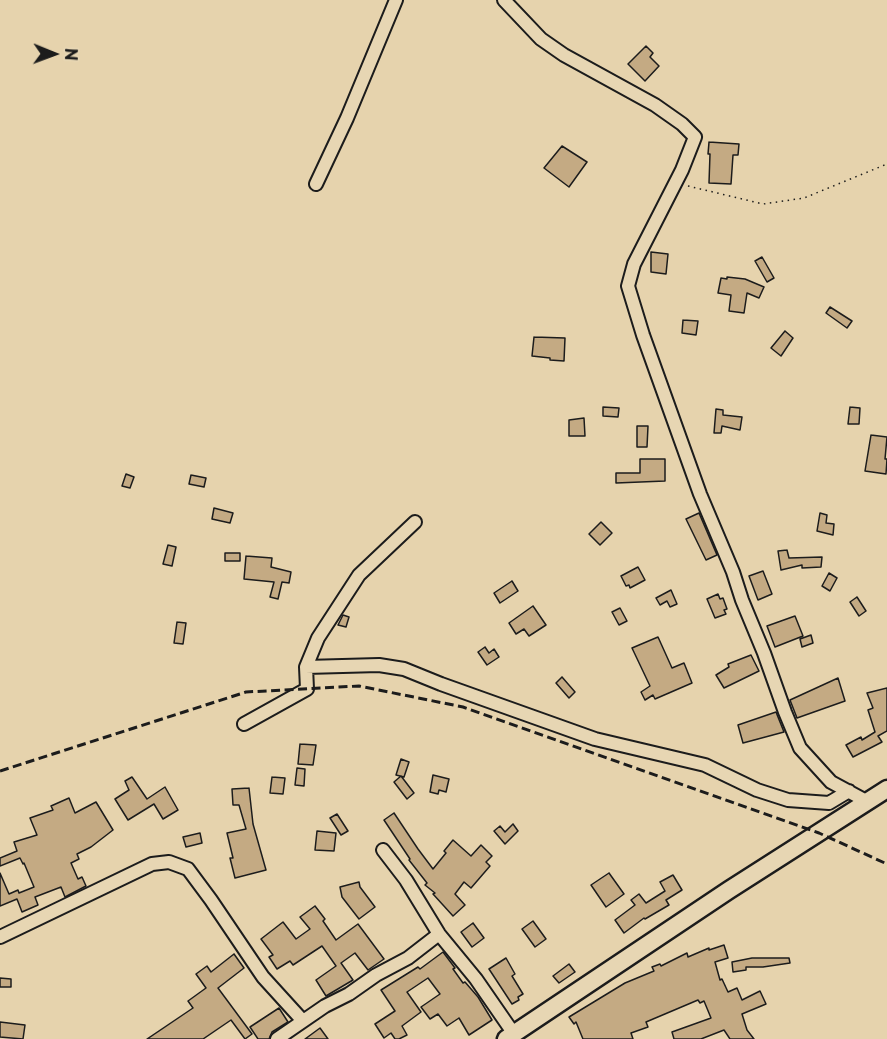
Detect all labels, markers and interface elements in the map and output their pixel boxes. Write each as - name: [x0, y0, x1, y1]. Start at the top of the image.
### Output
- north arrow: [24, 24, 84, 84]
- text: N: [60, 48, 84, 61]

